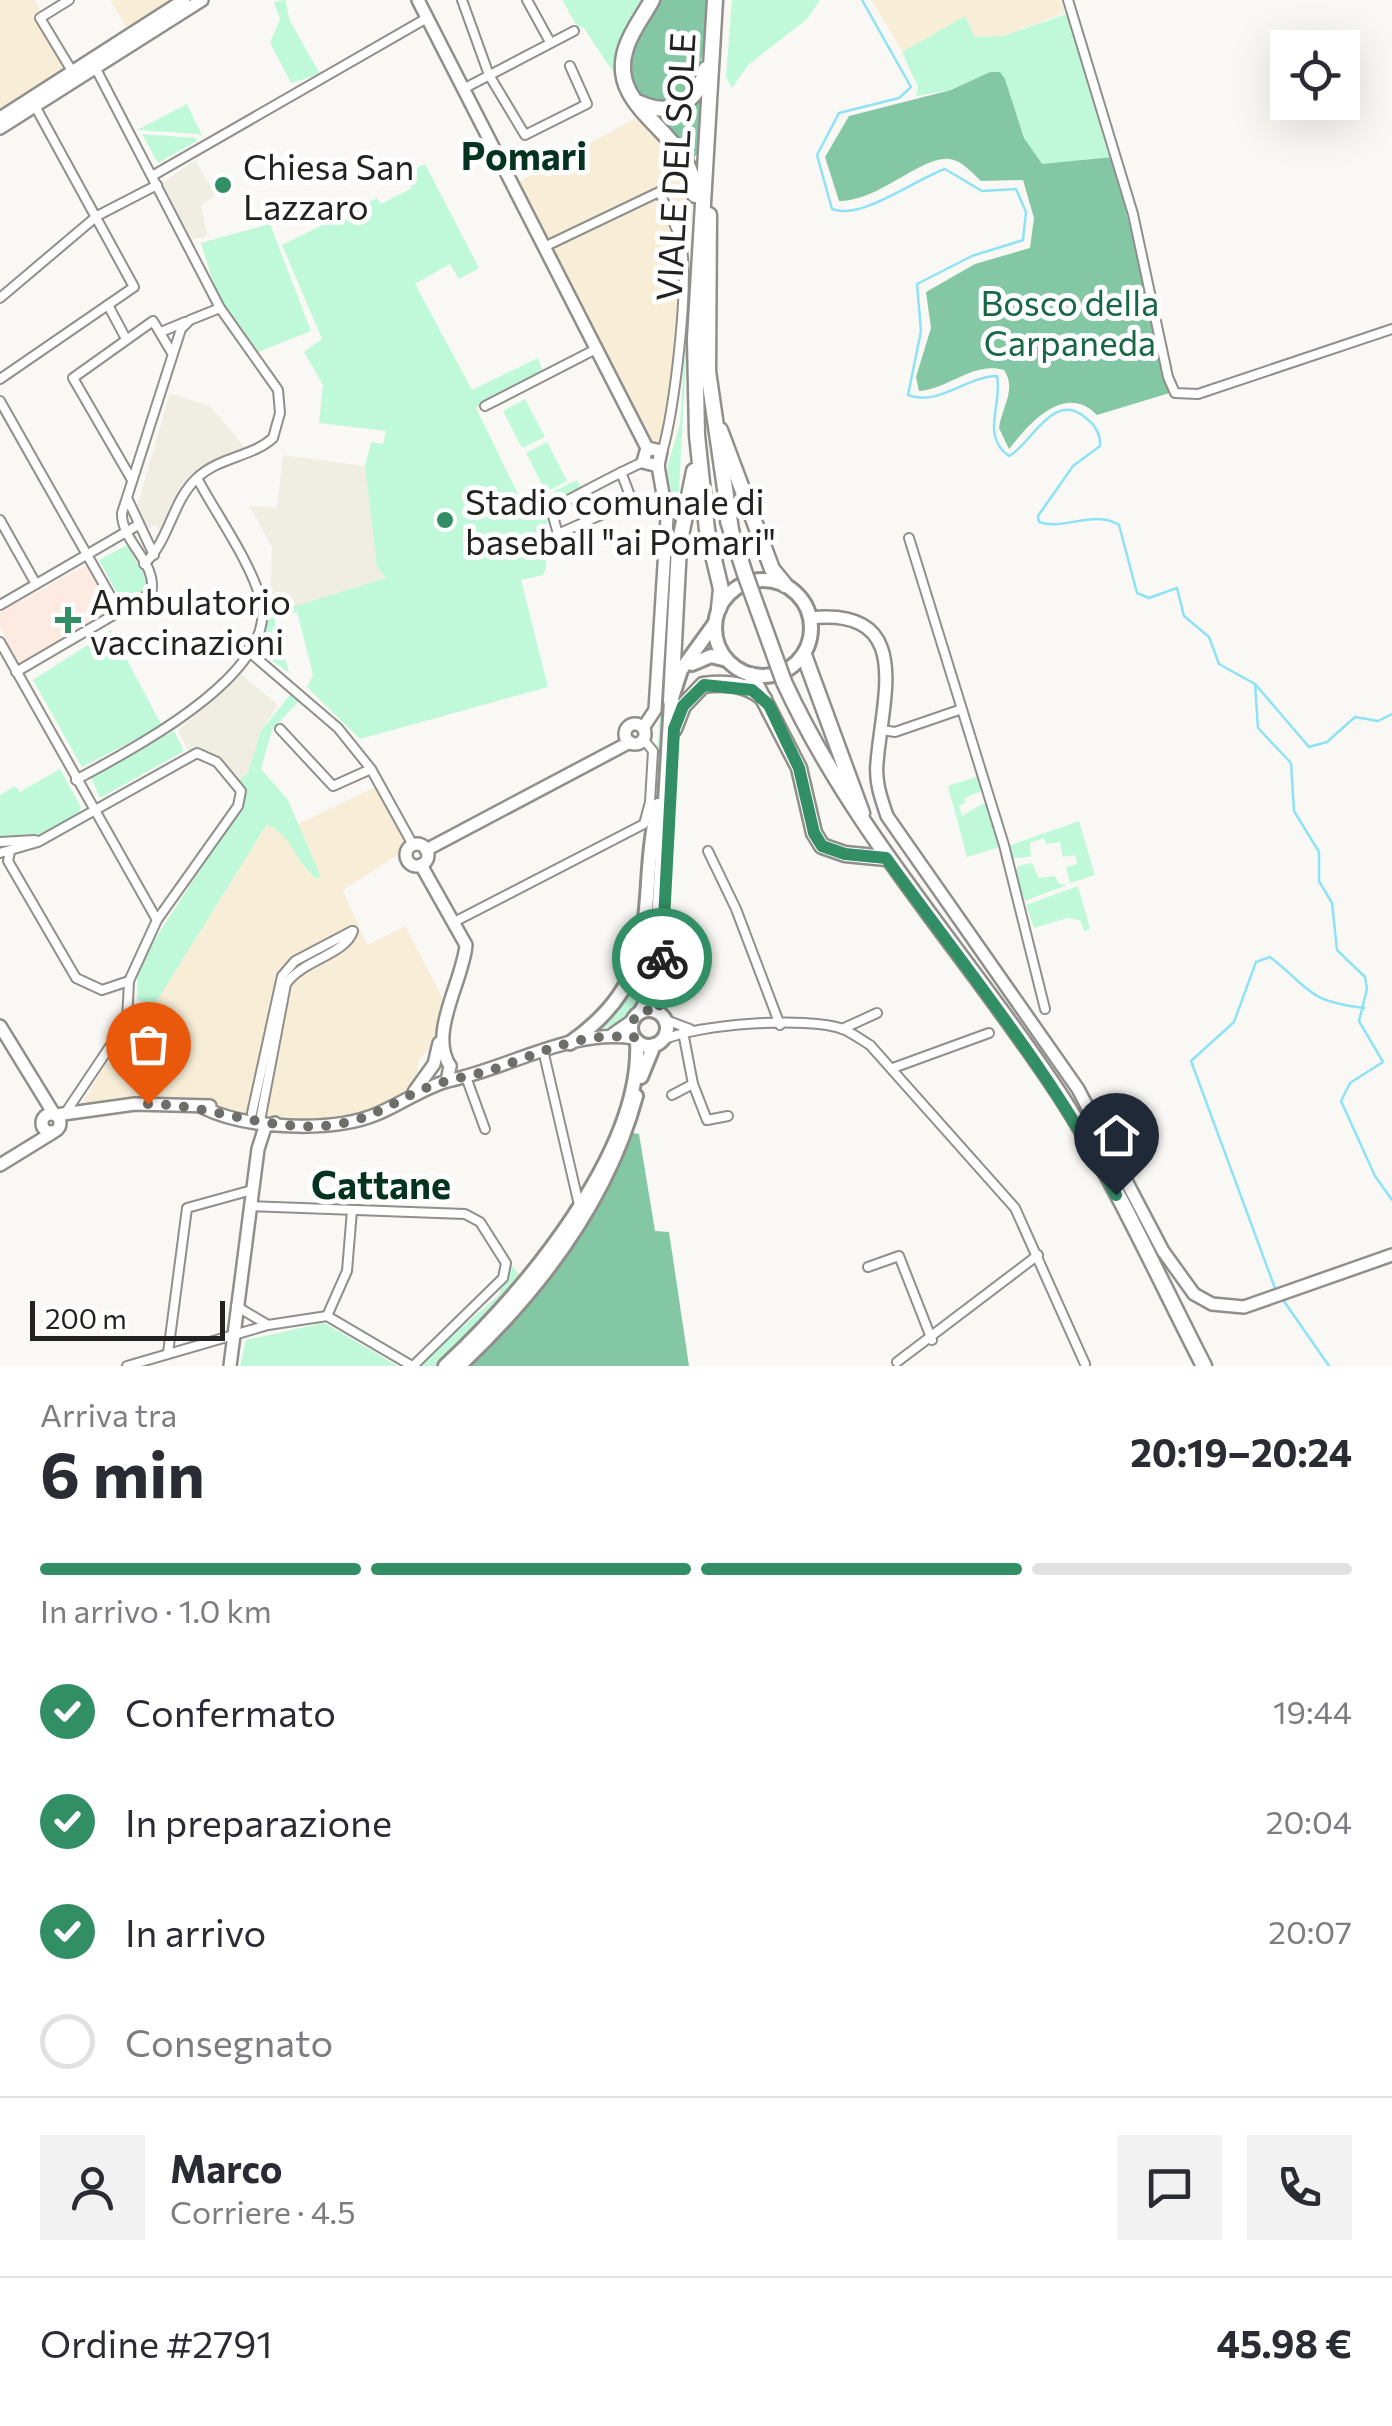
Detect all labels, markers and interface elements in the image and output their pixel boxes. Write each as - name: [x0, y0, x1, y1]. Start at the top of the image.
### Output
- map controls: [1270, 30, 1360, 120]
- button: locate: [1270, 30, 1360, 120]
- street label: VIALE DEL SOLE: [645, 32, 703, 302]
- district label: Pomari: [461, 131, 587, 178]
- place label: Chiesa San Lazzaro: [243, 144, 414, 227]
- marker: Chiesa San Lazzaro: [212, 174, 234, 196]
- park label: Bosco della Carpaneda: [981, 280, 1159, 363]
- place label: Stadio comunale di baseball "ai Pomari": [465, 479, 776, 562]
- marker: Stadio comunale di baseball "ai Pomari": [434, 509, 456, 531]
- place label: Ambulatorio vaccinazioni: [90, 579, 291, 662]
- marker: Ambulatorio vaccinazioni: [55, 607, 81, 633]
- courier: [612, 908, 712, 1008]
- icon: bike: [635, 931, 690, 986]
- pin: [106, 1002, 191, 1105]
- icon: bag: [121, 1017, 176, 1072]
- pin: [1074, 1093, 1159, 1196]
- icon: home: [1089, 1108, 1144, 1163]
- district label: Cattane: [311, 1160, 451, 1207]
- scale bar: [30, 1296, 225, 1340]
- text: 200 m: [45, 1301, 127, 1335]
- text: Arriva tra: [40, 1394, 177, 1434]
- text: 20:19–20:24: [1130, 1428, 1352, 1475]
- text: 6 min: [40, 1432, 205, 1511]
- text: In arrivo · 1.0 km: [40, 1590, 272, 1630]
- icon: check: [40, 1684, 95, 1739]
- text: Confermato: [125, 1688, 336, 1735]
- text: 19:44: [1273, 1691, 1352, 1731]
- icon: check: [40, 1794, 95, 1849]
- text: In preparazione: [125, 1798, 392, 1845]
- text: 20:04: [1266, 1801, 1352, 1841]
- icon: check: [40, 1904, 95, 1959]
- text: In arrivo: [125, 1908, 266, 1955]
- text: 20:07: [1268, 1911, 1352, 1951]
- text: Consegnato: [125, 2018, 333, 2065]
- button: person: [40, 2135, 145, 2240]
- button: chat: [1117, 2135, 1222, 2240]
- button: phone: [1247, 2135, 1352, 2240]
- text: Marco: [170, 2144, 283, 2191]
- text: Corriere · 4.5: [170, 2191, 356, 2231]
- text: Ordine #2791: [40, 2319, 273, 2366]
- text: 45.98 €: [1217, 2319, 1352, 2366]

